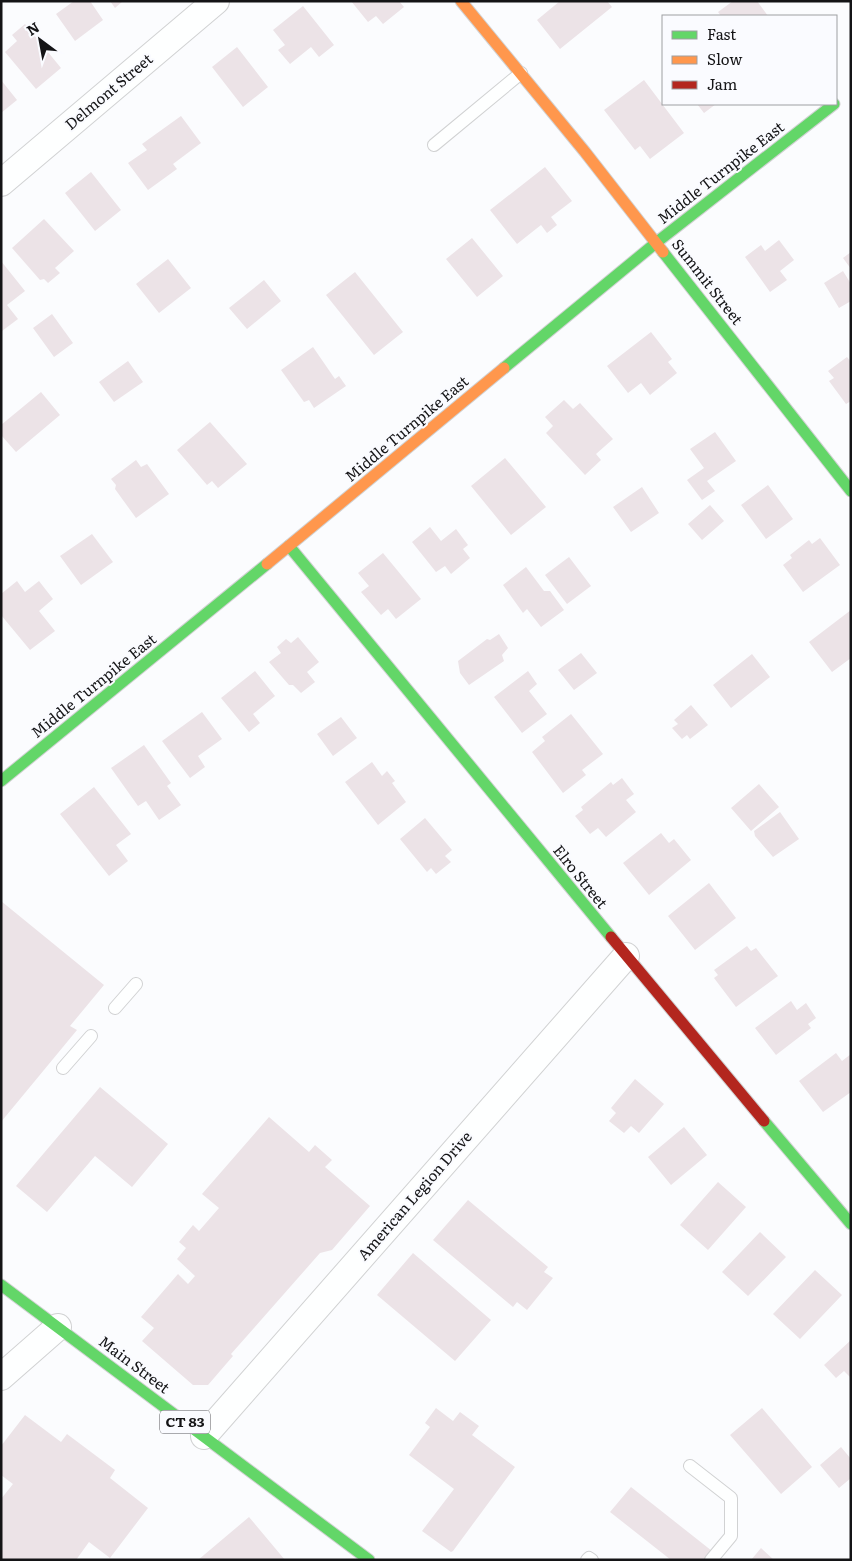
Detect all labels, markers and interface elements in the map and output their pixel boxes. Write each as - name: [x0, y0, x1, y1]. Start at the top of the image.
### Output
- north arrow: [15, 15, 65, 65]
- legend: [662, 15, 837, 105]
- text: N: [22, 16, 43, 40]
- text: Fast: [707, 22, 736, 45]
- street label: Delmont Street: [59, 47, 157, 135]
- text: Slow: [707, 47, 742, 70]
- text: Jam: [707, 72, 738, 95]
- street label: Middle Turnpike East: [652, 115, 788, 229]
- street label: Summit Street: [667, 233, 749, 329]
- street label: Middle Turnpike East: [339, 369, 473, 487]
- street label: Middle Turnpike East: [26, 627, 161, 743]
- street label: Elro Street: [548, 839, 614, 913]
- street label: American Legion Drive: [351, 1125, 477, 1265]
- street label: Main Street: [95, 1329, 175, 1398]
- road number: CT 83: [160, 1410, 210, 1434]

